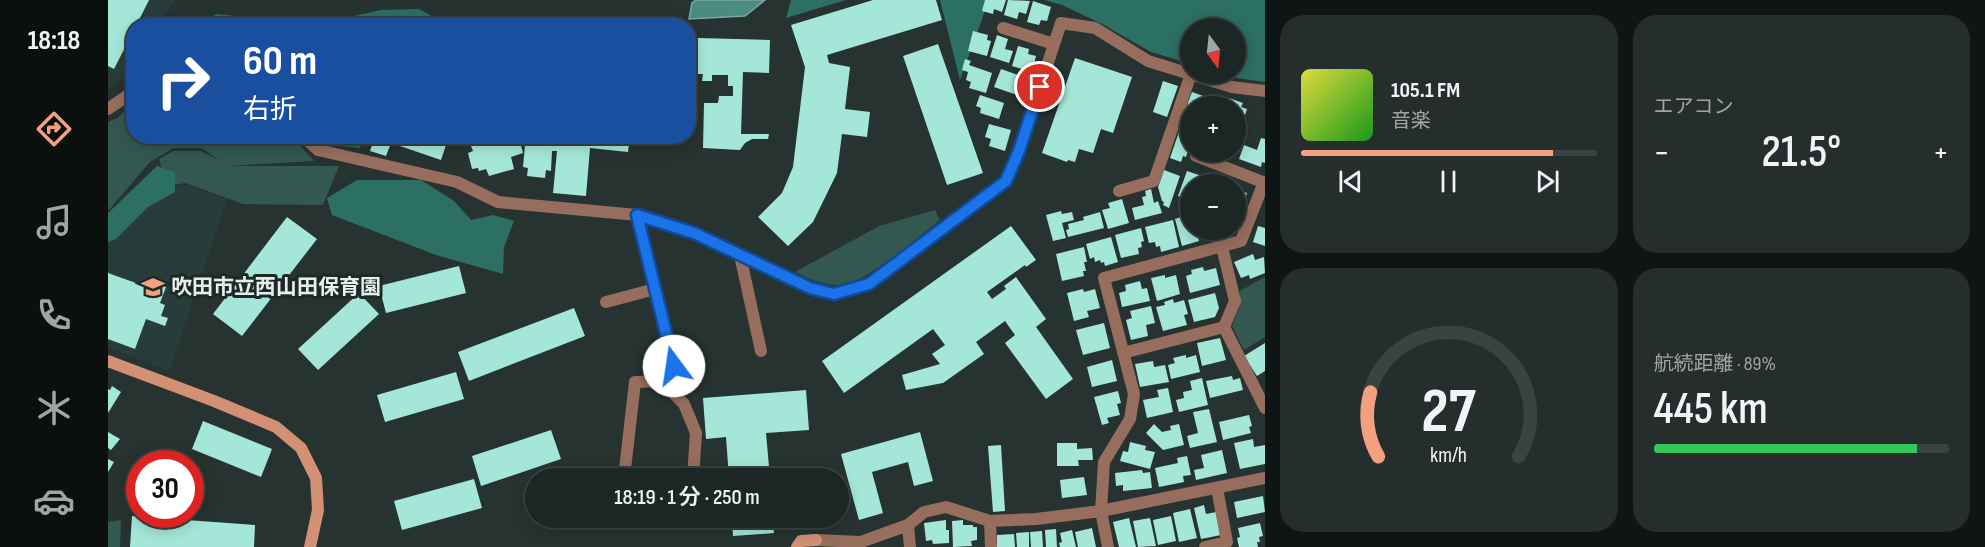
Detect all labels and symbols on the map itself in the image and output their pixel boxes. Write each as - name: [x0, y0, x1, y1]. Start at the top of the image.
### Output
- north arrow: [1180, 18, 1246, 84]
- pin: [1014, 61, 1065, 112]
- school or university icon: 吹田市立西山田保育園: [140, 274, 166, 300]
- place label: 吹田市立西山田保育園: [171, 275, 381, 300]
- position arrow: [642, 334, 706, 398]
- speed limit sign: 30: [126, 450, 204, 528]

